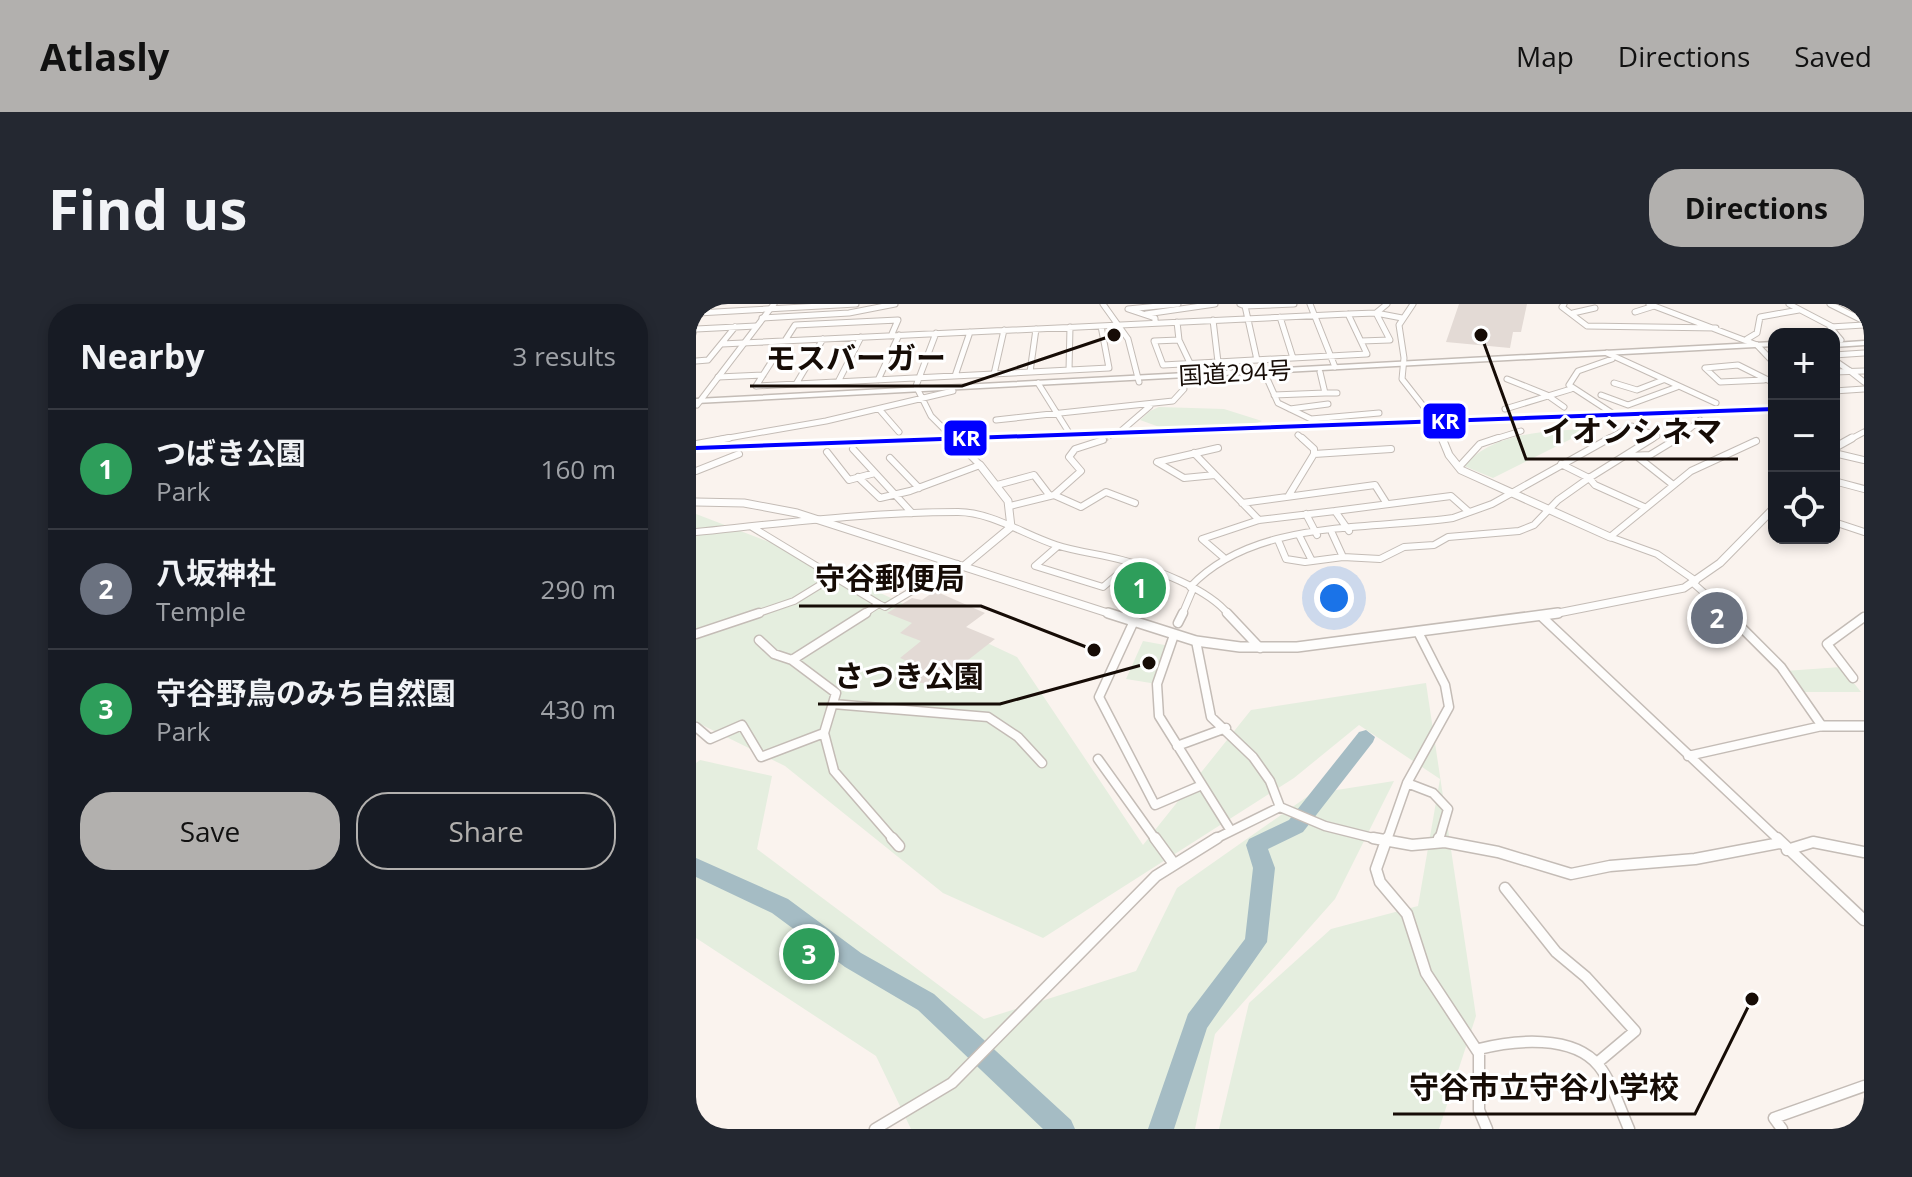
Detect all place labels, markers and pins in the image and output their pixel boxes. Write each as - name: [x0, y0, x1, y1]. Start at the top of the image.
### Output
- callout: モスバーガー: [750, 332, 962, 386]
- callout: イオンシネマ: [1526, 405, 1738, 459]
- callout: 守谷郵便局: [799, 552, 981, 606]
- pin: 1: [1114, 558, 1166, 618]
- pin: 2: [1691, 588, 1743, 648]
- callout: さつき公園: [818, 650, 1000, 704]
- pin: 3: [783, 924, 835, 984]
- callout: 守谷市立守谷小学校: [1393, 1060, 1695, 1114]

